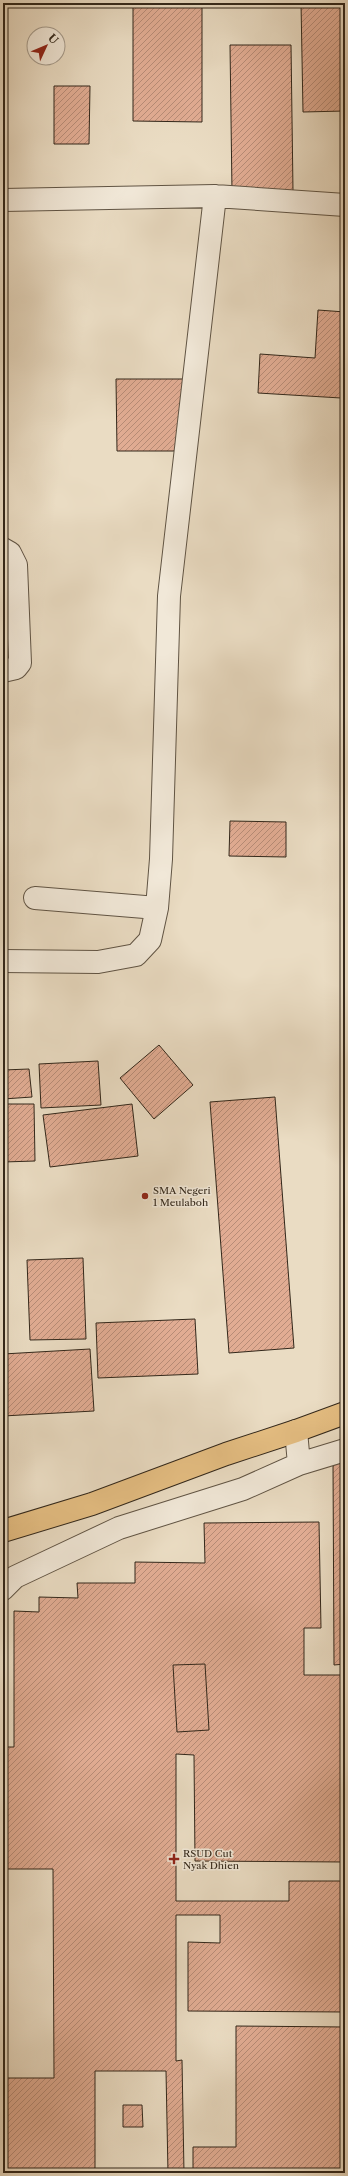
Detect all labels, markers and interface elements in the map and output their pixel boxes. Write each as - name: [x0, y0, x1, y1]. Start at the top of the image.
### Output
- north arrow: [26, 26, 66, 66]
- text: U: [45, 31, 61, 47]
- place label: SMA Negeri 1 Meulaboh: [153, 1184, 210, 1209]
- marker: SMA Negeri 1 Meulaboh: [140, 1191, 150, 1201]
- place label: RSUD Cut Nyak Dhien: [183, 1847, 240, 1872]
- marker: RSUD Cut Nyak Dhien: [168, 1853, 180, 1865]

